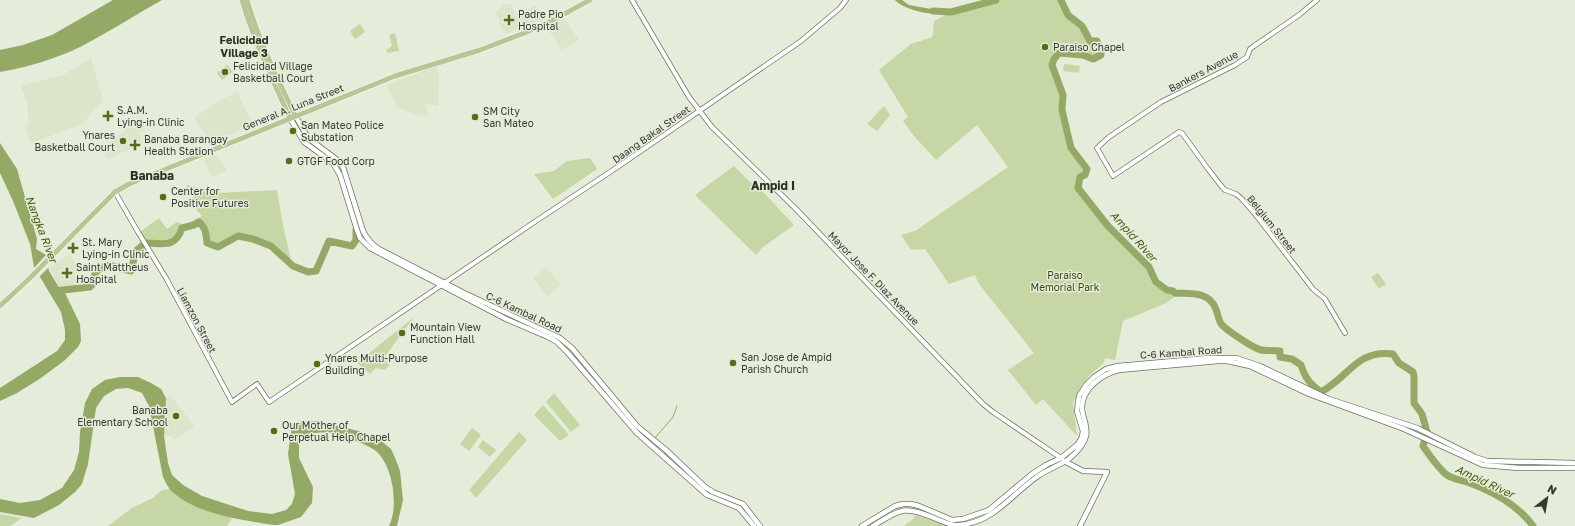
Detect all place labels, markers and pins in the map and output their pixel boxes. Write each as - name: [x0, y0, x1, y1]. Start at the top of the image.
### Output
- place label: Padre Pio Hospital: [518, 8, 564, 32]
- marker: Padre Pio Hospital: [503, 14, 515, 26]
- place label: Paraiso Chapel: [1053, 41, 1125, 53]
- marker: Paraiso Chapel: [1040, 42, 1050, 52]
- place label: Felicidad Village Basketball Court: [233, 60, 314, 84]
- marker: Felicidad Village Basketball Court: [220, 67, 230, 77]
- place label: S.A.M. Lying-in Clinic: [117, 104, 185, 128]
- place label: SM City San Mateo: [483, 105, 534, 129]
- marker: S.A.M. Lying-in Clinic: [102, 110, 114, 122]
- marker: SM City San Mateo: [470, 112, 480, 122]
- place label: San Mateo Police Substation: [301, 119, 384, 143]
- marker: San Mateo Police Substation: [288, 126, 298, 136]
- place label: Ynares Basketball Court: [34, 129, 115, 153]
- place label: Banaba Barangay Health Station: [144, 133, 228, 157]
- marker: Ynares Basketball Court: [118, 136, 128, 146]
- marker: Banaba Barangay Health Station: [129, 139, 141, 151]
- place label: GTGF Food Corp: [297, 155, 375, 167]
- marker: GTGF Food Corp: [284, 156, 294, 166]
- place label: Center for Positive Futures: [171, 185, 249, 209]
- marker: Center for Positive Futures: [158, 192, 168, 202]
- place label: St. Mary Lying-in Clinic: [82, 236, 150, 260]
- marker: St. Mary Lying-in Clinic: [67, 242, 79, 254]
- place label: Saint Mattheus Hospital: [76, 261, 149, 285]
- marker: Saint Mattheus Hospital: [61, 267, 73, 279]
- place label: Mountain View Function Hall: [410, 321, 481, 345]
- marker: Mountain View Function Hall: [397, 328, 407, 338]
- place label: San Jose de Ampid Parish Church: [741, 351, 832, 375]
- place label: Ynares Multi-Purpose Building: [325, 352, 428, 376]
- marker: San Jose de Ampid Parish Church: [728, 358, 738, 368]
- marker: Ynares Multi-Purpose Building: [312, 359, 322, 369]
- place label: Banaba Elementary School: [77, 404, 168, 428]
- marker: Banaba Elementary School: [171, 411, 181, 421]
- place label: Our Mother of Perpetual Help Chapel: [282, 419, 391, 443]
- marker: Our Mother of Perpetual Help Chapel: [269, 426, 279, 436]

